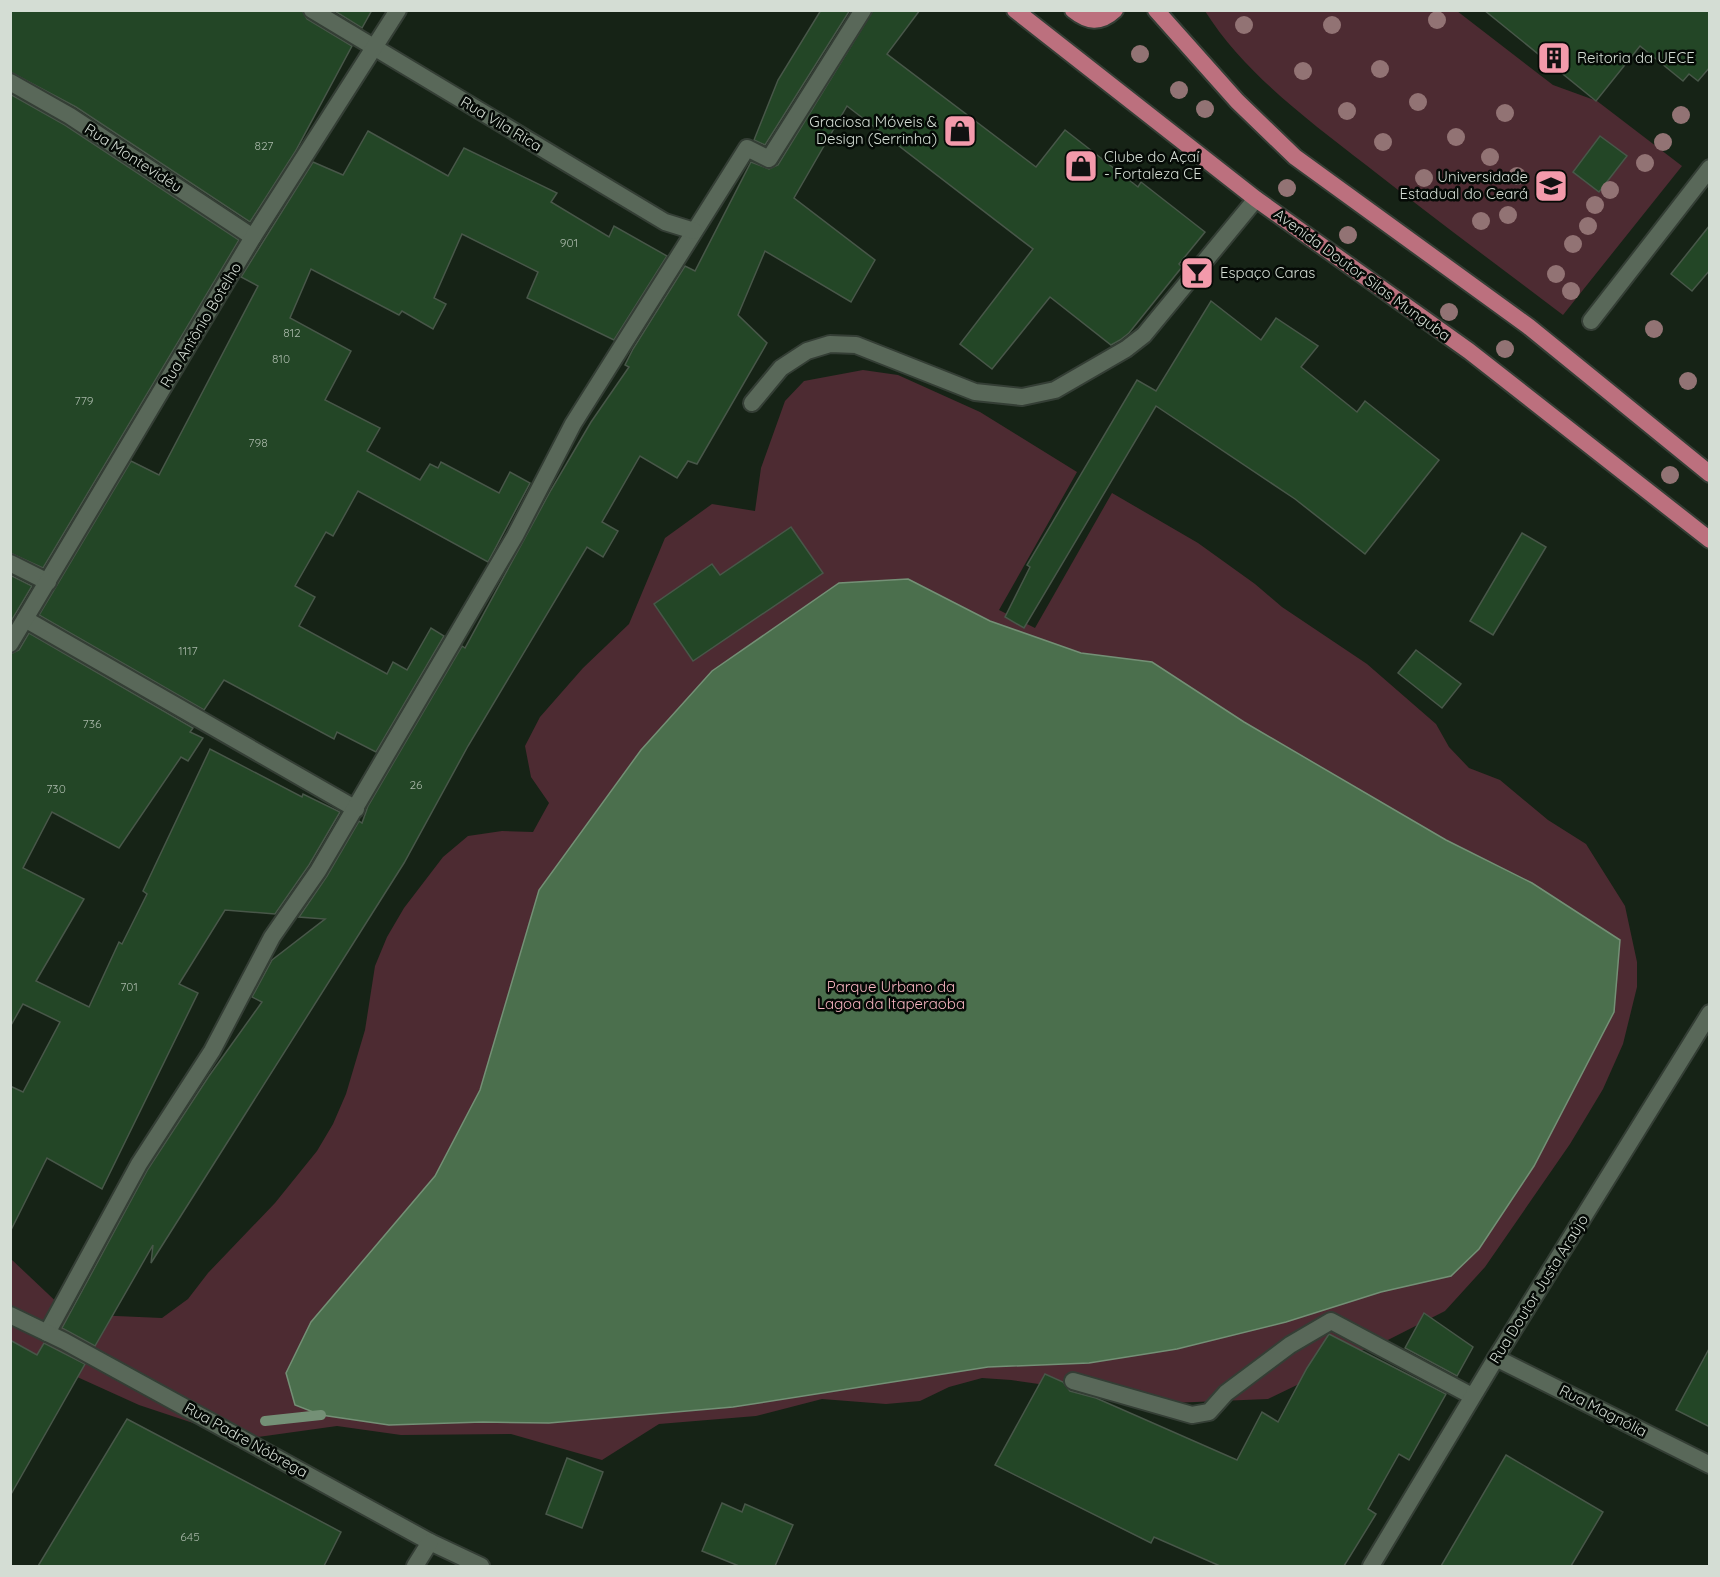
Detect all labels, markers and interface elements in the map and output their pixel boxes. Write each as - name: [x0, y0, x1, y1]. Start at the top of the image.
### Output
- building icon: Reitoria da UECE: [1536, 40, 1572, 76]
- place label: Reitoria da UECE: [1577, 48, 1695, 67]
- street label: Rua Vila Rica: [457, 92, 545, 155]
- place label: Graciosa Móveis & Design (Serrinha): [809, 112, 937, 148]
- shop icon: Graciosa Móveis & Design (Serrinha): [942, 113, 978, 149]
- street label: Rua Montevidéu: [81, 119, 186, 196]
- house number: 827: [254, 138, 274, 153]
- place label: Clube do Açaí - Fortaleza CE: [1104, 147, 1202, 183]
- shop icon: Clube do Açaí - Fortaleza CE: [1063, 148, 1099, 184]
- place label: Universidade Estadual do Ceará: [1399, 167, 1528, 203]
- school or university icon: Universidade Estadual do Ceará: [1533, 168, 1569, 204]
- street label: Avenida Doutor Silas Munguba: [1271, 204, 1454, 345]
- house number: 901: [560, 235, 578, 250]
- bar icon: Espaço Caras: [1179, 255, 1215, 291]
- street label: Rua Antônio Botelho: [156, 259, 245, 391]
- place label: Espaço Caras: [1220, 263, 1315, 282]
- house number: 812: [283, 325, 301, 340]
- house number: 810: [272, 351, 290, 366]
- house number: 779: [74, 393, 94, 408]
- house number: 798: [248, 435, 268, 450]
- house number: 1117: [178, 643, 198, 658]
- house number: 736: [83, 716, 102, 731]
- house number: 26: [409, 777, 423, 792]
- house number: 730: [46, 781, 66, 796]
- park label: Parque Urbano da Lagoa da Itaperaoba: [817, 977, 965, 1013]
- house number: 701: [120, 979, 138, 994]
- street label: Rua Doutor Justa Araújo: [1485, 1211, 1592, 1367]
- street label: Rua Magnólia: [1556, 1380, 1650, 1441]
- street label: Rua Padre Nóbrega: [181, 1398, 311, 1481]
- house number: 645: [180, 1529, 200, 1544]

